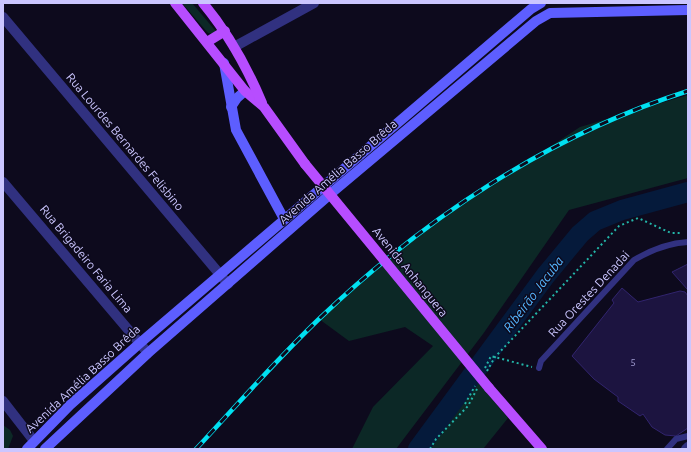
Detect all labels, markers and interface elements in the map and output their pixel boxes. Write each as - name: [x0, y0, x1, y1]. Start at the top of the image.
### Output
- street label: Rua Lourdes Bernardes Felisbino: [64, 70, 187, 213]
- street label: Avenida Amélia Basso Brêda: [276, 117, 399, 226]
- street label: Rua Brigadeiro Faria Lima: [38, 202, 135, 315]
- street label: Avenida Anhanguera: [370, 224, 451, 319]
- street label: Rua Orestes Denadai: [546, 248, 632, 339]
- water label: Ribeirão Jacuba: [500, 254, 566, 334]
- street label: Avenida Amélia Basso Brêda: [23, 322, 142, 435]
- house number: 5: [630, 357, 636, 368]

